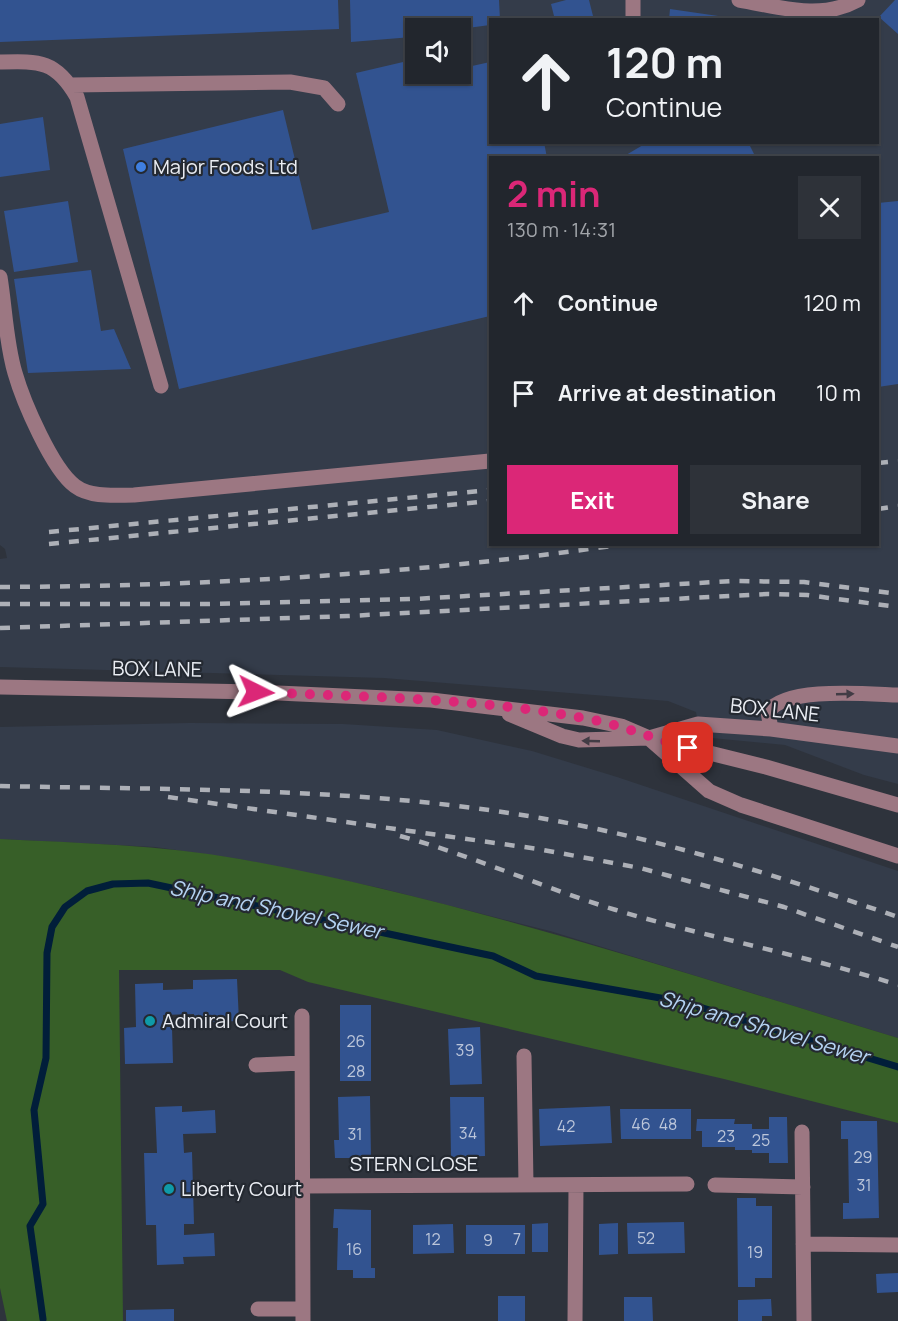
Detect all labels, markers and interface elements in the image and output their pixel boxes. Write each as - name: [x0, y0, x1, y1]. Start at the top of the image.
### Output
- map controls: [405, 18, 471, 84]
- button: sound: [405, 18, 471, 84]
- text: 120 m: [606, 33, 723, 91]
- icon: ahead: [507, 42, 585, 120]
- text: Continue: [606, 88, 722, 125]
- place label: Major Foods Ltd: [153, 153, 298, 180]
- marker: Major Foods Ltd: [134, 160, 148, 174]
- text: 2 min: [507, 169, 601, 218]
- button: close: [798, 176, 861, 239]
- text: 130 m · 14:31: [507, 216, 616, 243]
- icon: ahead: [507, 287, 540, 320]
- text: Continue: [558, 288, 658, 318]
- text: 120 m: [803, 288, 861, 318]
- icon: arrive: [507, 377, 540, 410]
- text: Arrive at destination: [558, 378, 776, 408]
- text: 10 m: [816, 378, 861, 408]
- button: Exit: [507, 465, 678, 534]
- button: Share: [690, 465, 861, 534]
- street label: BOX LANE: [112, 654, 202, 683]
- position arrow: [224, 660, 288, 724]
- one-way arrow: [835, 689, 854, 698]
- street label: BOX LANE: [729, 691, 821, 728]
- pin: [662, 722, 713, 773]
- icon: arrive: [671, 731, 704, 764]
- one-way arrow: [581, 736, 600, 745]
- water label: Ship and Shovel Sewer: [167, 873, 388, 946]
- water label: Ship and Shovel Sewer: [656, 984, 875, 1071]
- place label: Admiral Court: [162, 1007, 288, 1034]
- marker: Admiral Court: [143, 1014, 157, 1028]
- house number: 26: [346, 1030, 366, 1052]
- house number: 39: [456, 1039, 474, 1061]
- house number: 28: [347, 1060, 365, 1082]
- house number: 46: [631, 1113, 651, 1135]
- house number: 48: [659, 1113, 677, 1135]
- house number: 42: [557, 1115, 575, 1137]
- house number: 34: [459, 1122, 477, 1144]
- house number: 31: [347, 1123, 363, 1145]
- house number: 23: [717, 1125, 735, 1147]
- house number: 25: [752, 1129, 770, 1151]
- house number: 29: [853, 1146, 873, 1168]
- street label: STERN CLOSE: [350, 1150, 478, 1177]
- house number: 31: [856, 1174, 872, 1196]
- place label: Liberty Court: [181, 1175, 302, 1202]
- marker: Liberty Court: [162, 1182, 176, 1196]
- house number: 52: [637, 1227, 655, 1249]
- house number: 12: [425, 1228, 441, 1250]
- house number: 7: [513, 1228, 521, 1250]
- house number: 9: [483, 1229, 493, 1251]
- house number: 16: [346, 1238, 362, 1260]
- house number: 19: [747, 1241, 763, 1263]

